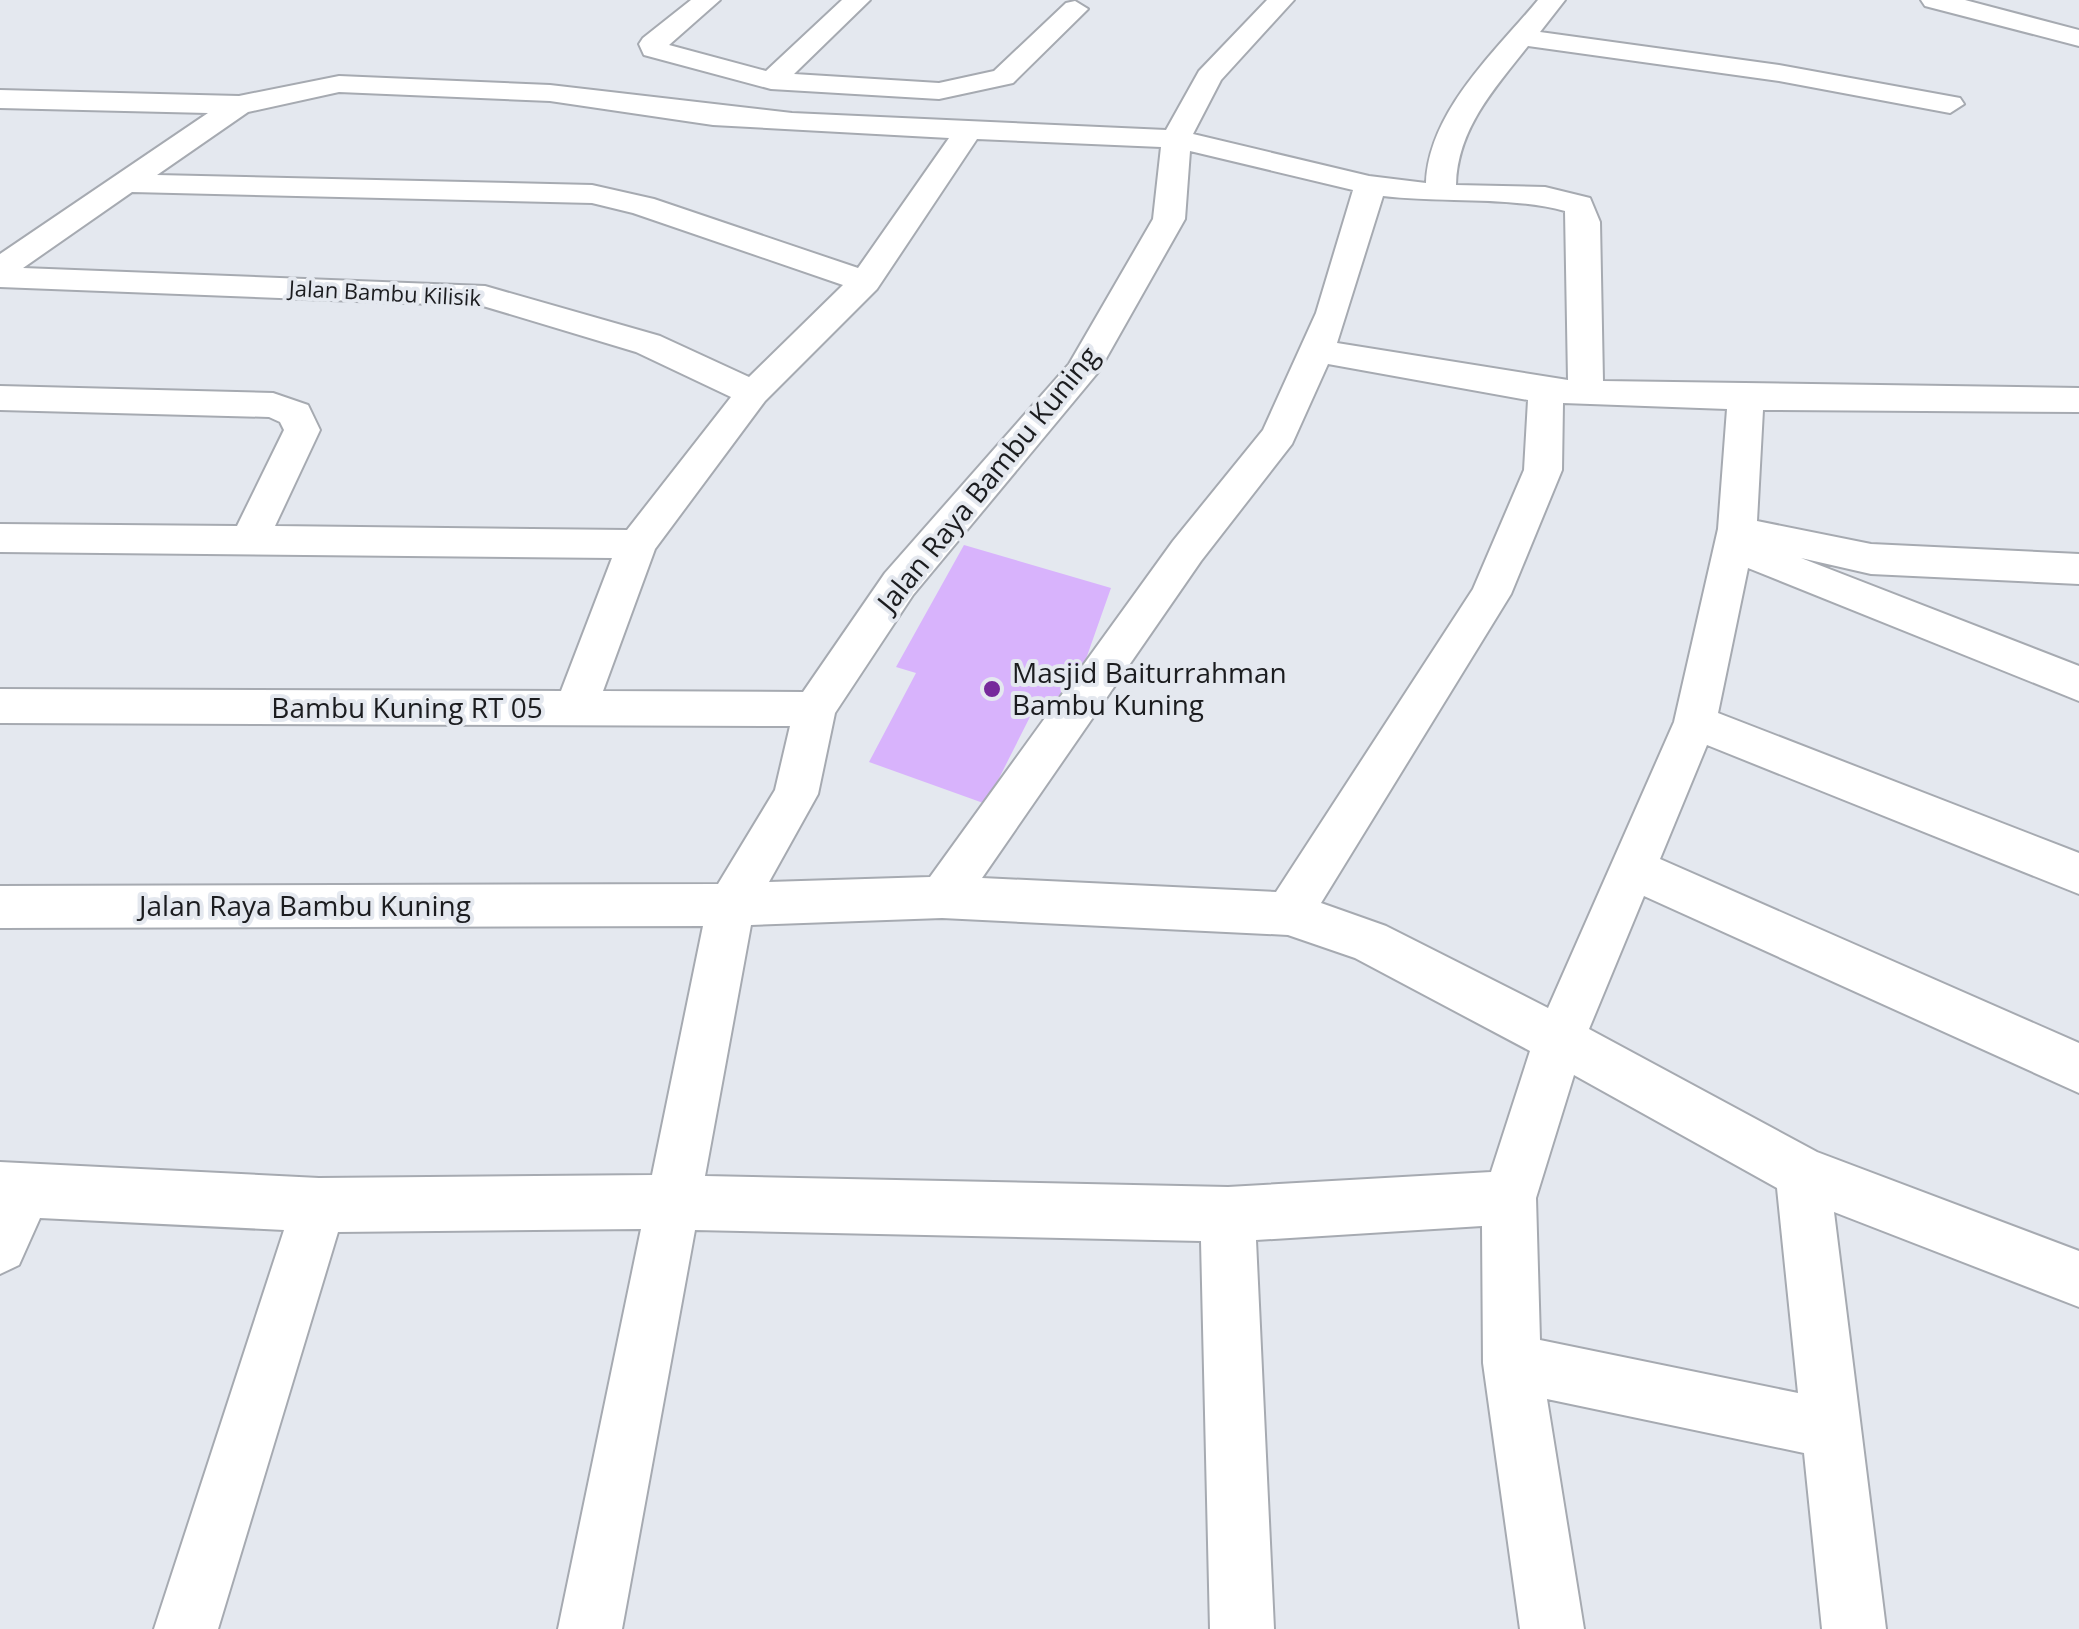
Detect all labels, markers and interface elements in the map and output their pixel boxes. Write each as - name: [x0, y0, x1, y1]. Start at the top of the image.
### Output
- street label: Jalan Bambu Kilisik: [286, 272, 482, 312]
- street label: Jalan Raya Bambu Kuning: [866, 337, 1106, 622]
- place label: Masjid Baiturrahman Bambu Kuning: [1012, 653, 1287, 723]
- marker: Masjid Baiturrahman Bambu Kuning: [981, 678, 1003, 700]
- street label: Bambu Kuning RT 05: [271, 688, 543, 726]
- street label: Jalan Raya Bambu Kuning: [136, 886, 471, 924]

